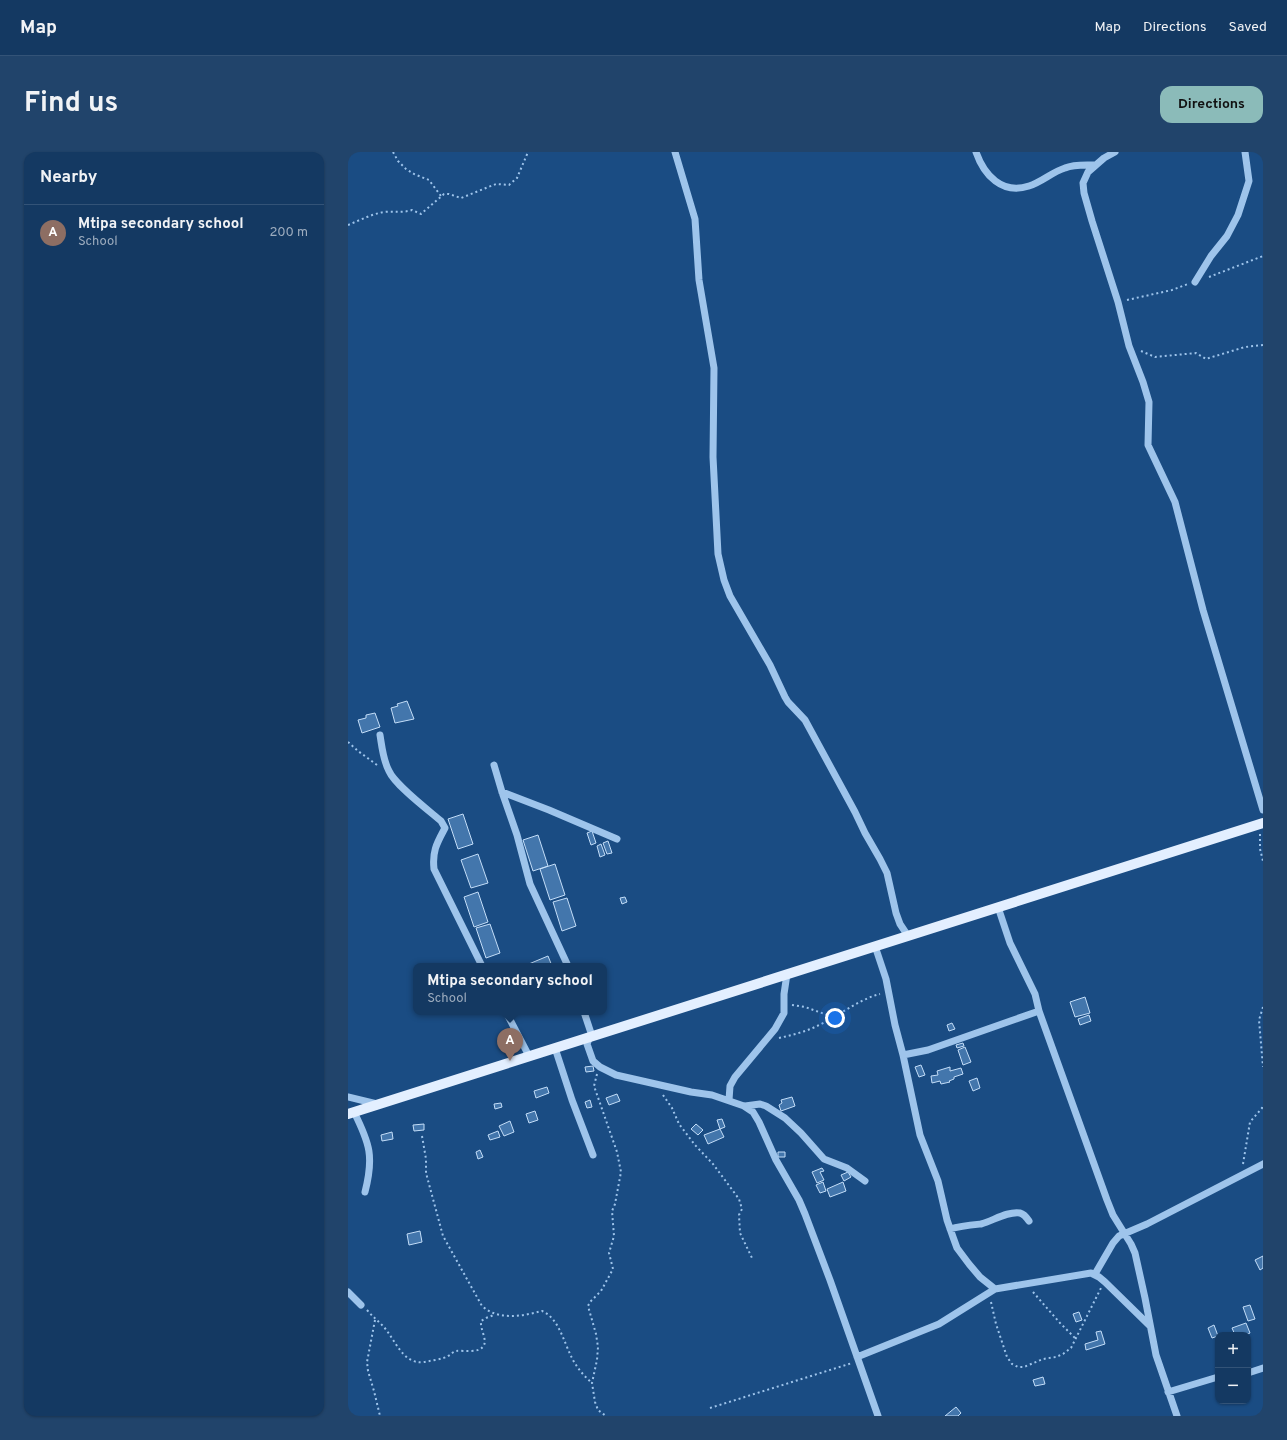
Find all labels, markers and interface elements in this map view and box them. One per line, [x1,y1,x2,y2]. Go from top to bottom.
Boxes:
text: Map [20,16,57,40]
text: Map [1095,19,1121,36]
text: Directions [1143,19,1207,36]
text: Saved [1229,19,1267,36]
text: Find us [24,86,118,122]
button: Directions [1160,86,1263,123]
text: Nearby [40,167,97,189]
text: Mtipa secondary school [78,215,244,234]
text: A [48,225,58,241]
text: 200 m [269,225,308,241]
text: School [78,234,118,250]
popup [413,963,607,1015]
text: Mtipa secondary school [427,972,593,991]
text: School [427,991,467,1007]
your location [825,1008,845,1028]
pin: A [497,1028,523,1061]
map controls [1215,1332,1251,1404]
button: + [1215,1332,1251,1368]
button: − [1215,1368,1251,1404]

